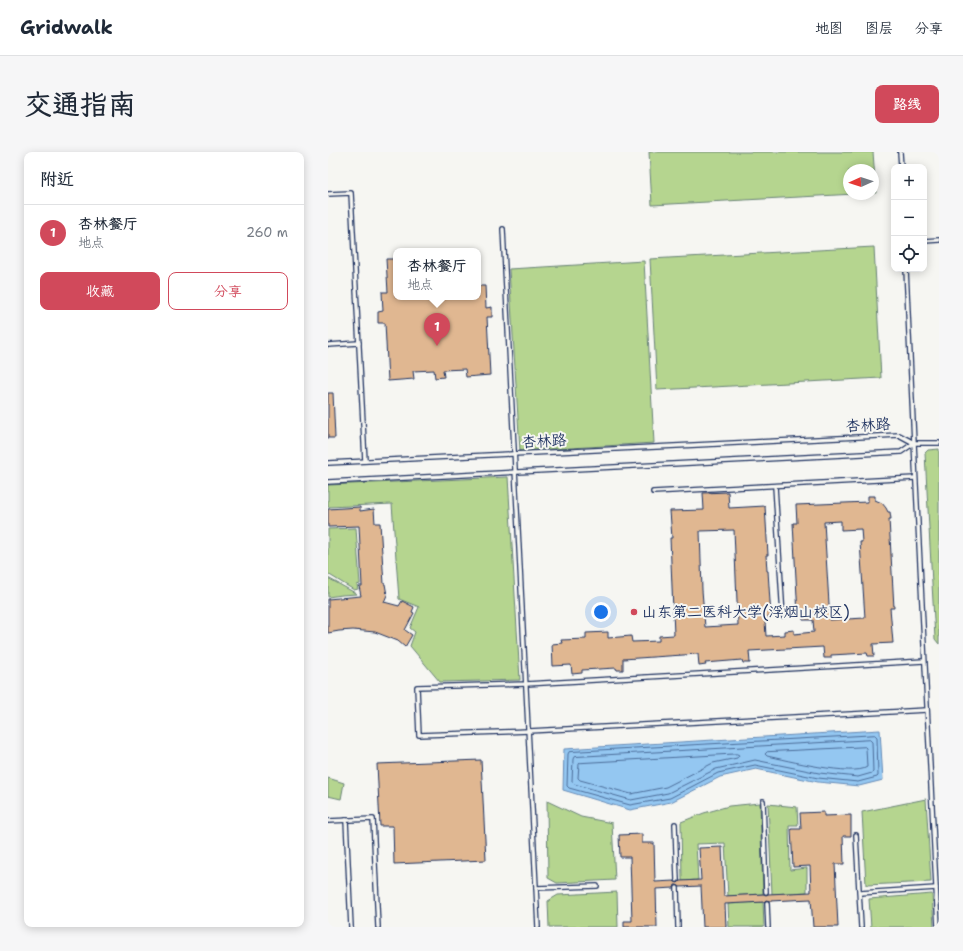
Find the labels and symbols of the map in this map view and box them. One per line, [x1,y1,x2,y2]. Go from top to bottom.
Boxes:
north arrow [843,164,879,200]
pin: 1 [424,313,450,346]
street label: 杏林路 [845,414,891,436]
street label: 杏林路 [521,430,567,452]
your location [591,602,611,622]
place label: 山东第二医科大学(浮烟山校区) [642,602,850,622]
marker: 山东第二医科大学(浮烟山校区) [629,607,639,617]

